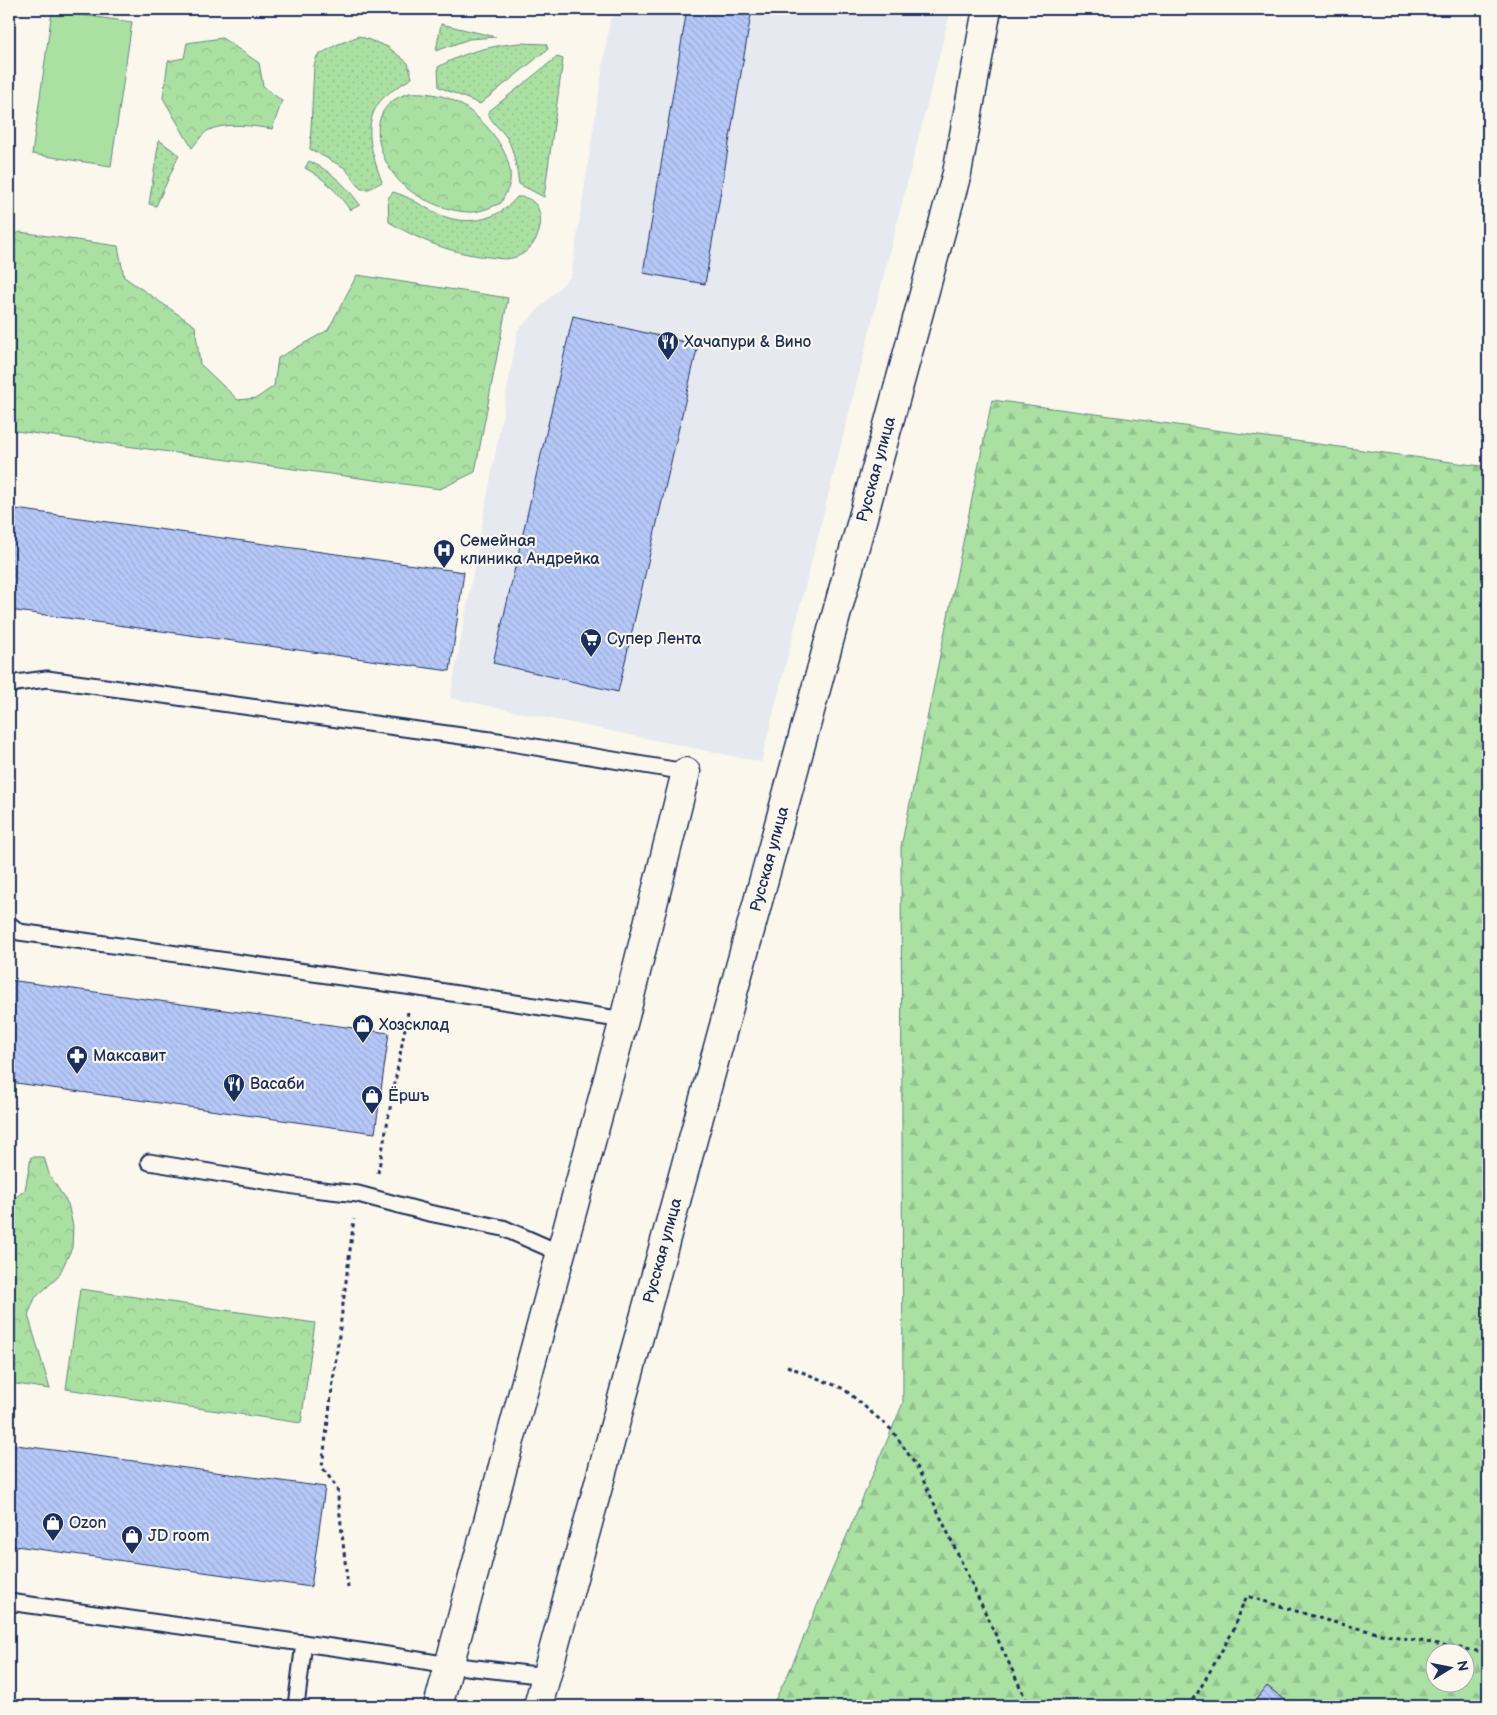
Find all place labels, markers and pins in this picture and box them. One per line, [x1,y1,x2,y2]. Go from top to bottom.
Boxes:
restaurant icon: Хачапури & Вино [656,330,680,361]
place label: Хачапури & Вино [684,333,811,352]
place label: Семейная клиника Андрейка [460,532,600,569]
hospital icon: Семейная клиника Андрейка [432,538,456,569]
supermarket icon: Супер Лента [579,627,603,658]
place label: Супер Лента [607,630,702,649]
shop icon: Хозсклад [351,1013,375,1044]
place label: Хозсклад [379,1016,449,1035]
pharmacy icon: Максавит [65,1044,89,1075]
place label: Максавит [93,1047,167,1066]
restaurant icon: Васаби [222,1072,246,1103]
place label: Васаби [250,1075,305,1094]
shop icon: Ёршъ [360,1084,384,1115]
place label: Ёршъ [388,1086,429,1106]
shop icon: Ozon [41,1511,65,1542]
place label: Ozon [69,1514,107,1533]
shop icon: JD room [120,1524,144,1555]
place label: JD room [148,1527,210,1546]

